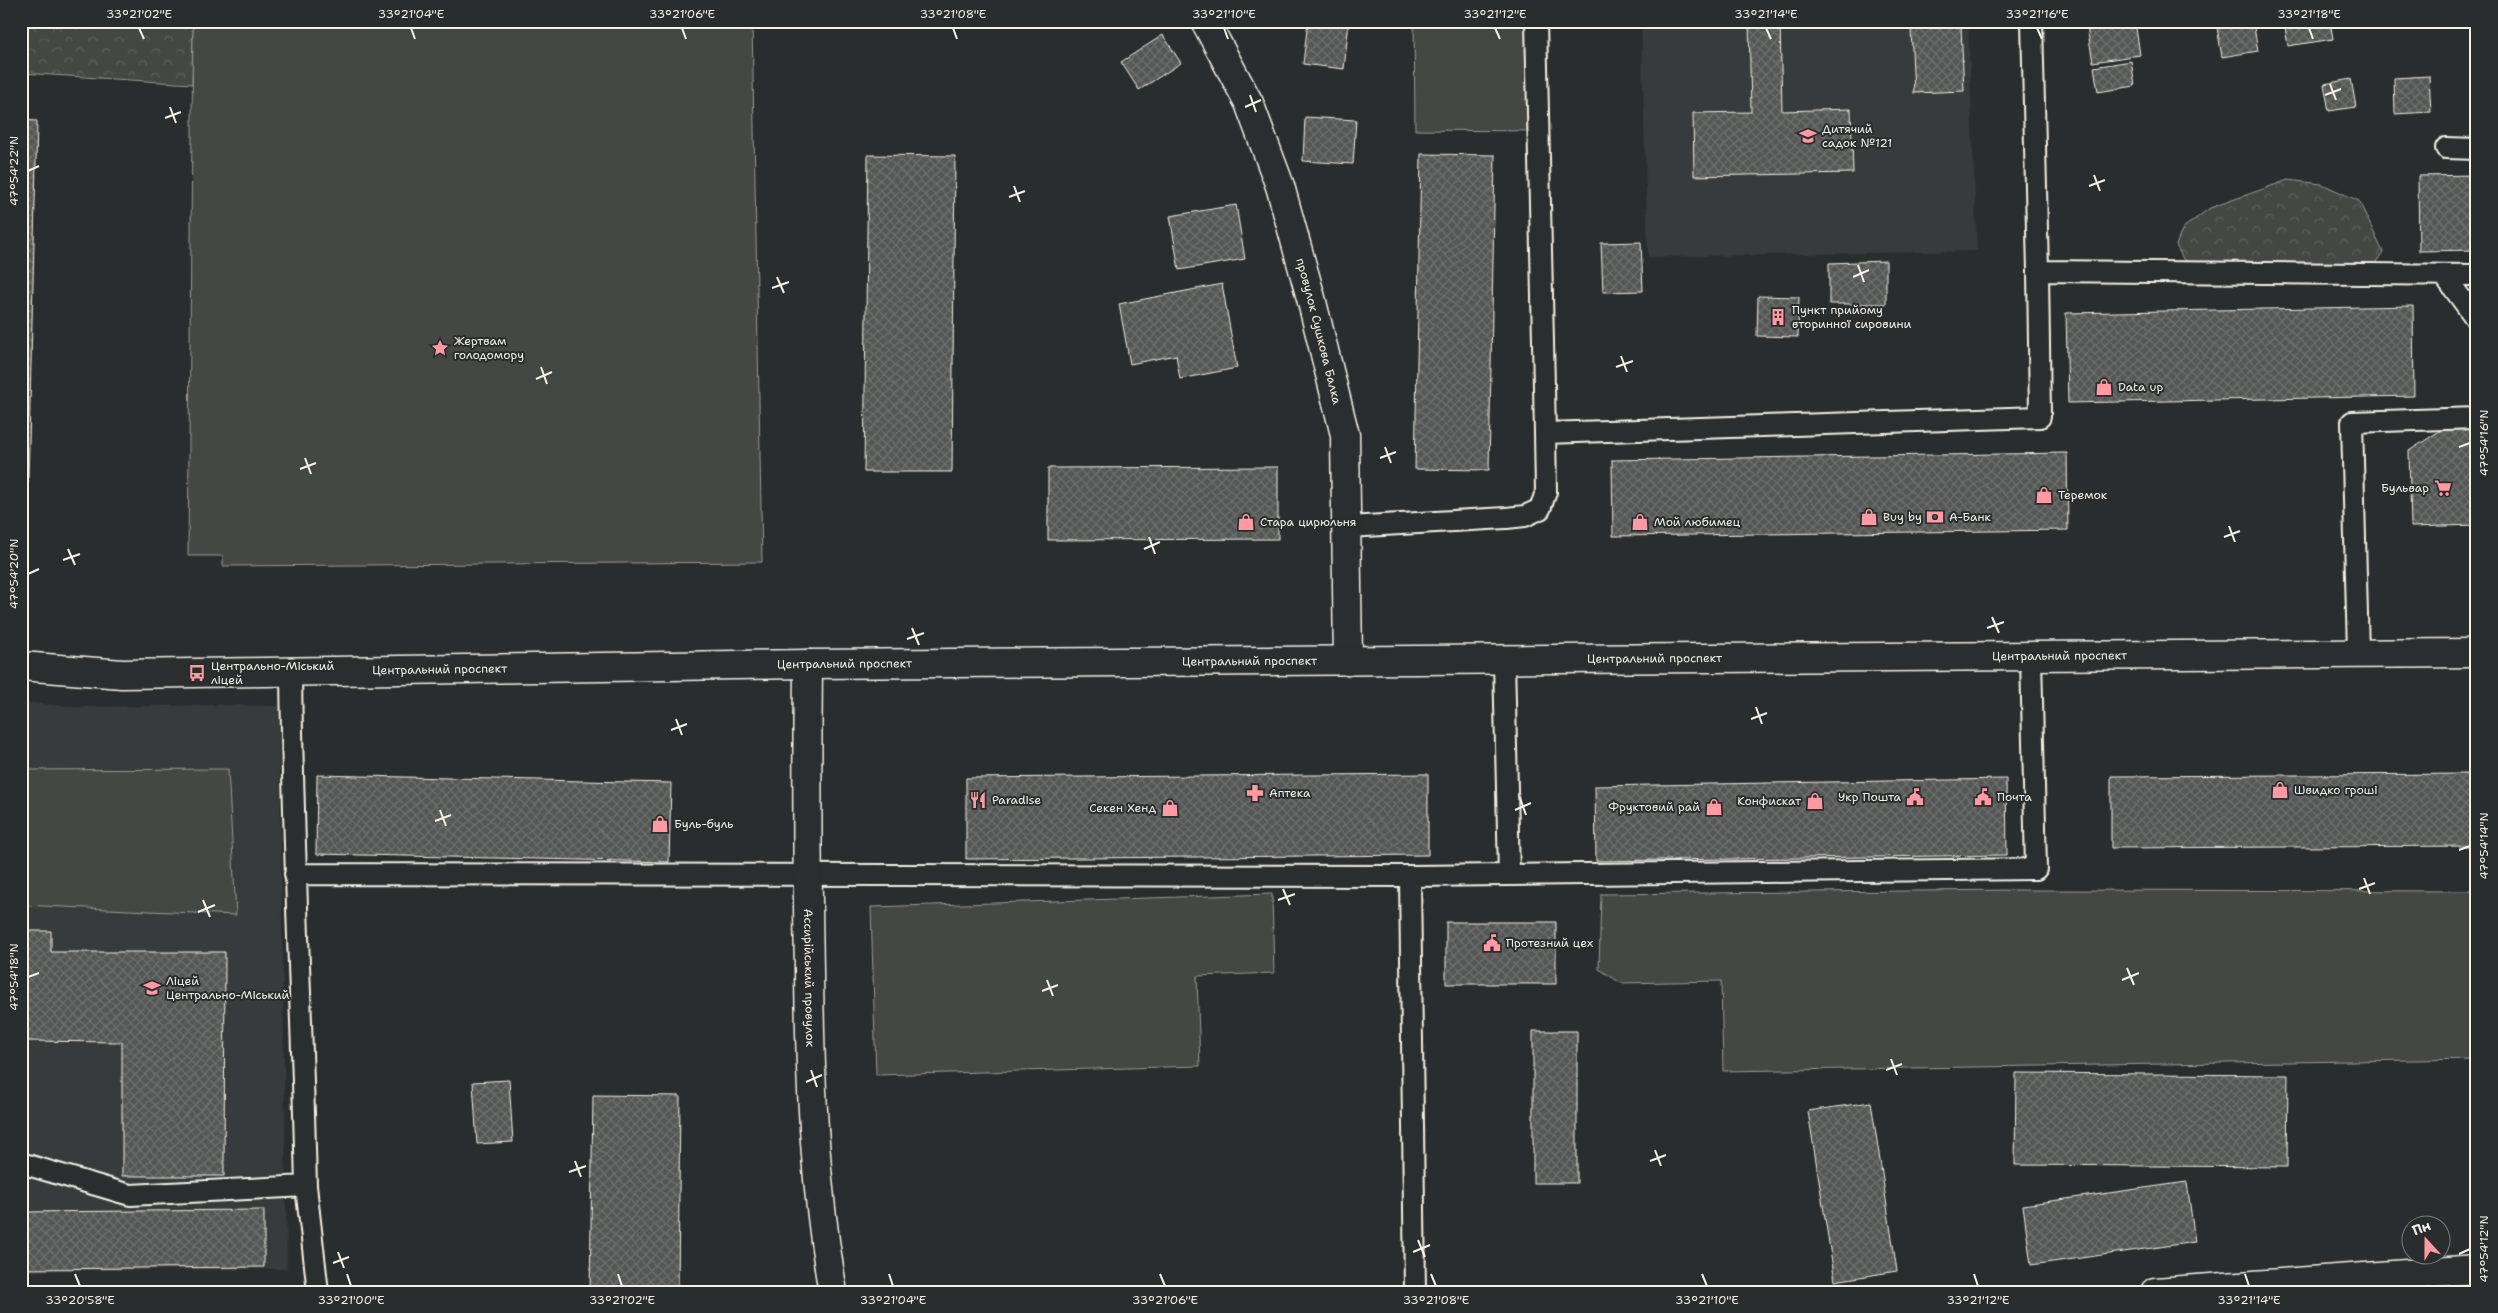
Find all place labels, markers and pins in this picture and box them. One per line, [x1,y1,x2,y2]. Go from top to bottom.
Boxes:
place label: Дитячий садок №121 [1822,121,1892,151]
school or university icon: Дитячий садок №121 [1798,126,1818,146]
place label: Пункт прийому вторинної сировини [1792,302,1912,332]
building icon: Пункт прийому вторинної сировини [1768,307,1788,327]
place label: Жертвам голодомору [454,333,524,363]
place icon: Жертвам голодомору [430,338,450,358]
shop icon: Data up [2094,377,2114,397]
place label: Data up [2118,379,2163,395]
supermarket icon: Бульвар [2433,478,2453,498]
place label: Бульвар [2381,480,2429,496]
shop icon: Теремок [2034,485,2054,505]
place label: Теремок [2058,487,2108,503]
shop icon: Buy by [1859,507,1879,527]
bank icon: А-Банк [1925,507,1945,527]
place label: Buy by [1883,509,1922,525]
place label: А-Банк [1949,509,1992,525]
shop icon: Стара цирюльня [1236,512,1256,532]
shop icon: Мой любимец [1630,512,1650,532]
place label: Стара цирюльня [1260,514,1356,530]
place label: Мой любимец [1654,514,1741,530]
place label: Центрально-Міський ліцей [211,658,334,688]
bus stop icon: Центрально-Міський ліцей [187,663,207,683]
shop icon: Швидко гроші [2270,780,2290,800]
place label: Швидко гроші [2294,782,2378,798]
pharmacy icon: Аптека [1245,783,1265,803]
place label: Аптека [1269,785,1311,801]
public building icon: Укр Пошта [1905,787,1925,807]
public building icon: Почта [1973,787,1993,807]
place label: Укр Пошта [1838,789,1902,805]
place label: Почта [1997,789,2032,805]
restaurant icon: Paradise [968,790,988,810]
shop icon: Конфискат [1805,791,1825,811]
place label: Paradise [992,792,1041,808]
place label: Конфискат [1737,793,1802,809]
shop icon: Фруктовий рай [1704,797,1724,817]
shop icon: Секен Хенд [1160,798,1180,818]
place label: Фруктовий рай [1608,799,1700,815]
place label: Секен Хенд [1089,800,1156,816]
shop icon: Буль-буль [650,814,670,834]
place label: Буль-буль [674,816,733,832]
public building icon: Протезний цех [1482,933,1502,953]
place label: Протезний цех [1506,935,1593,951]
place label: Ліцей Центрально-Міський [166,973,289,1003]
school or university icon: Ліцей Центрально-Міський [142,978,162,998]

